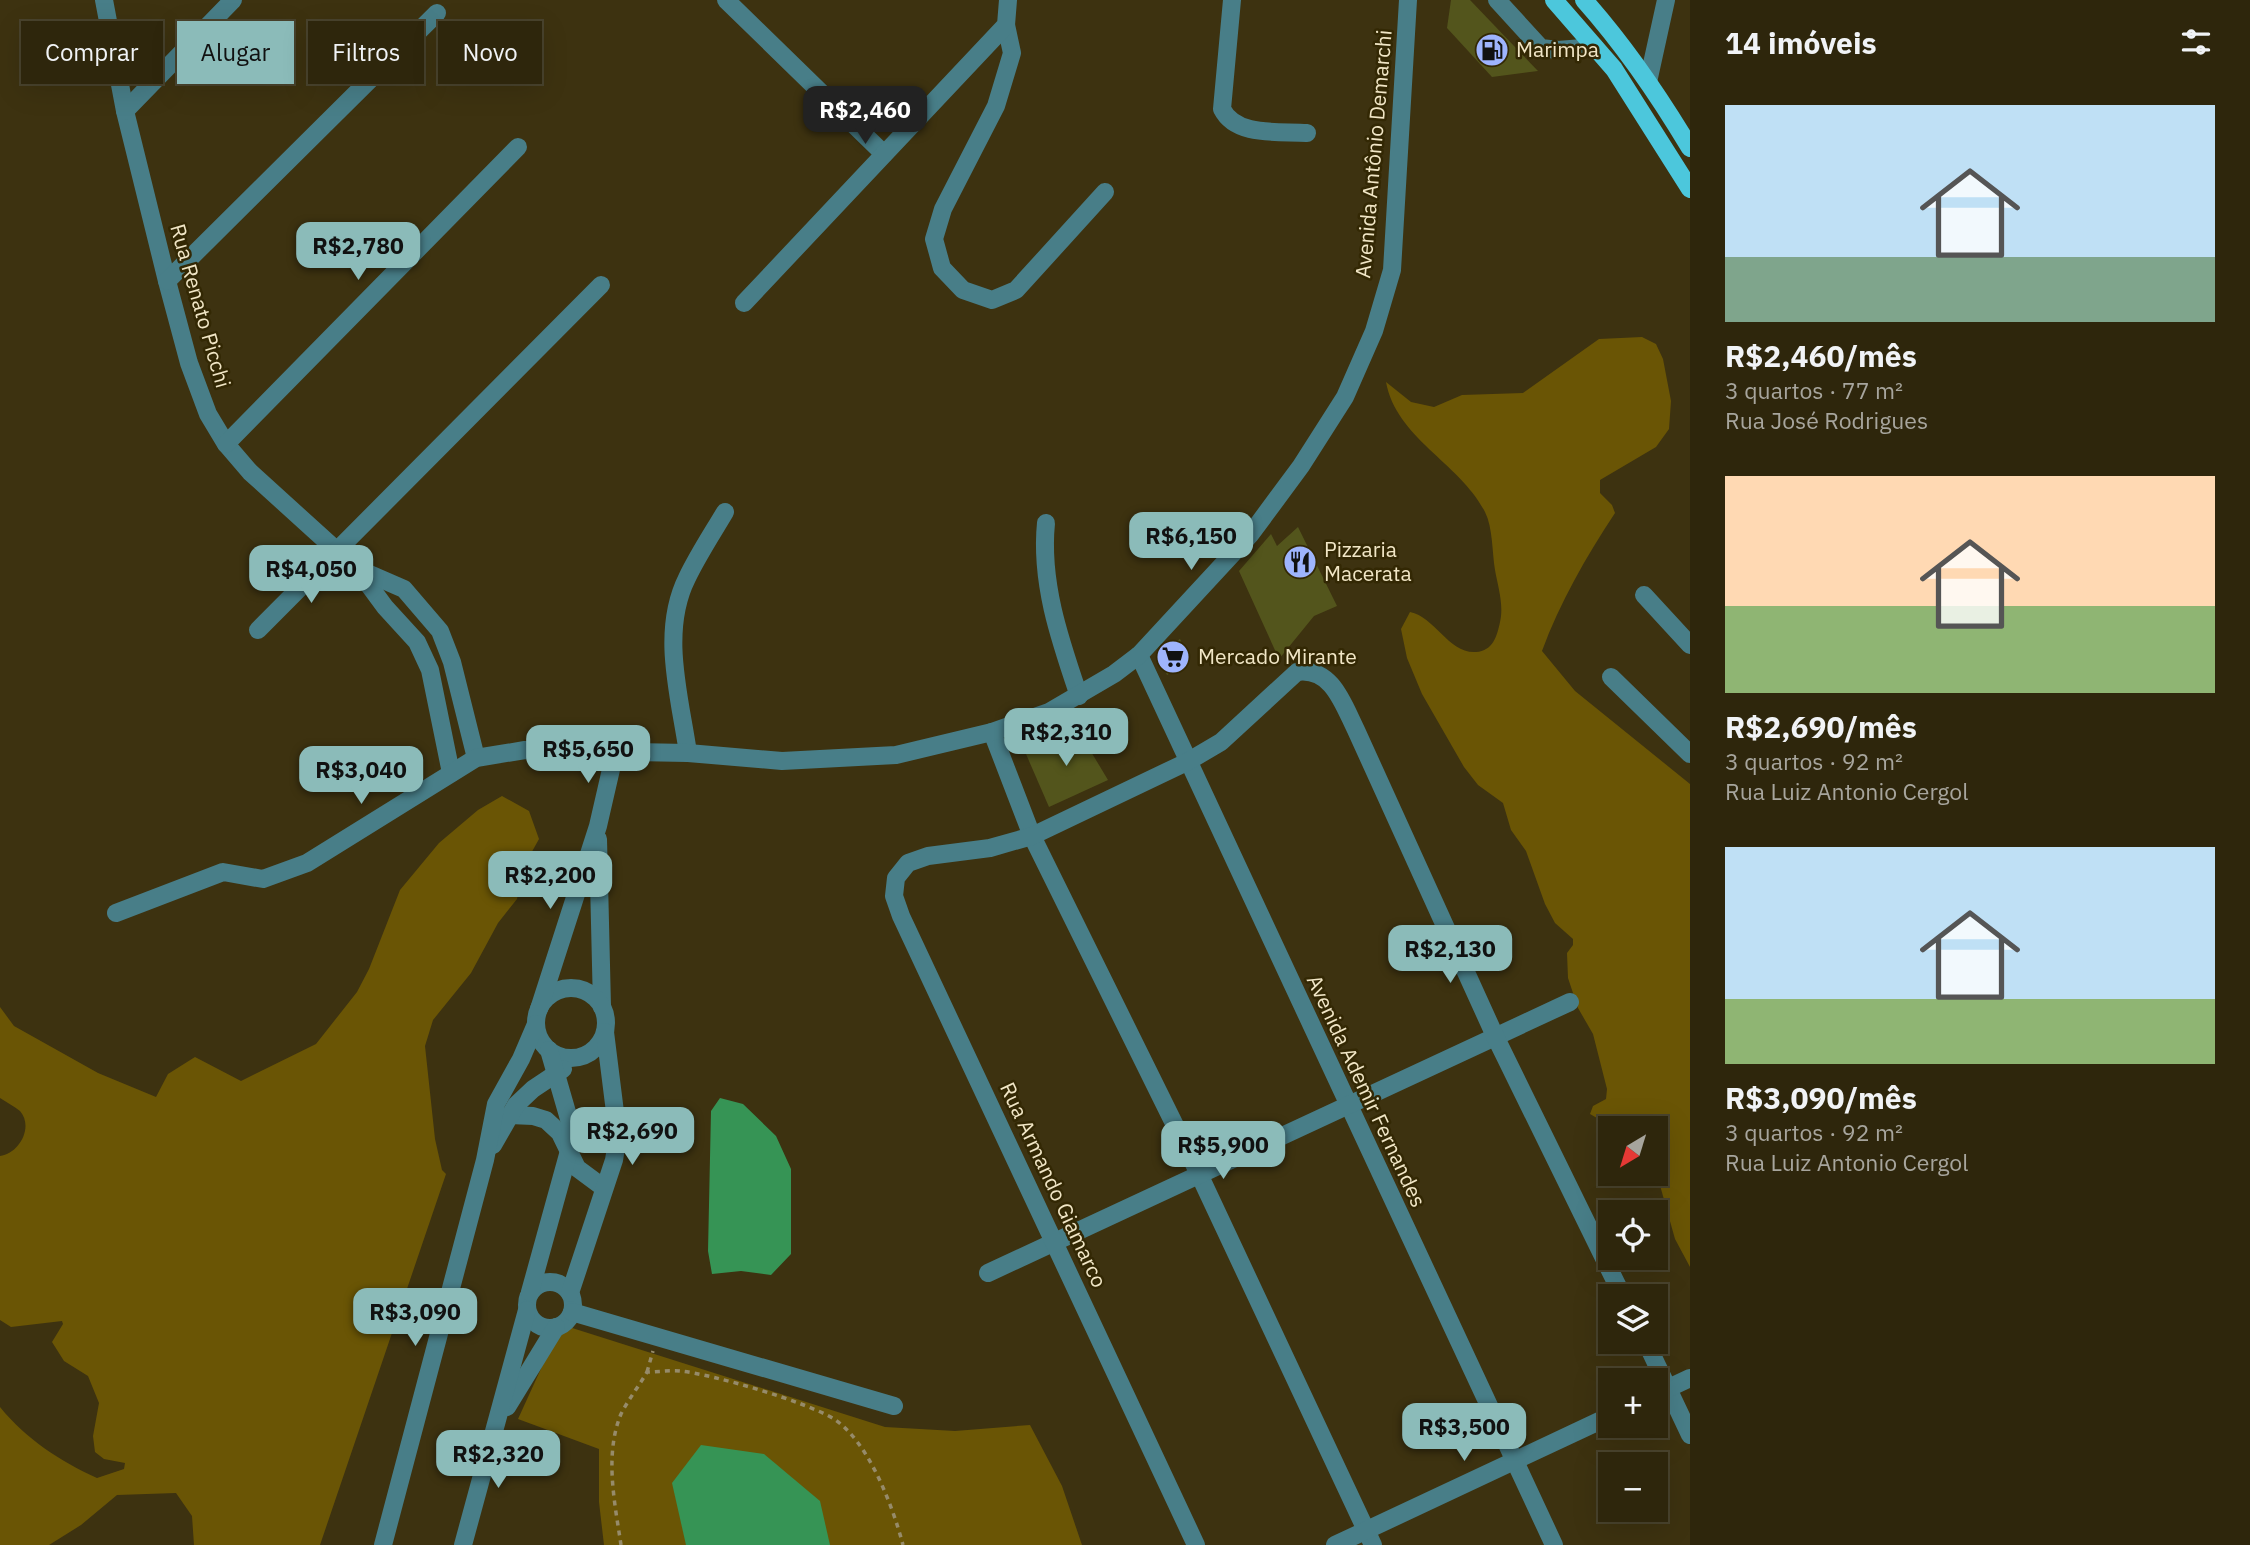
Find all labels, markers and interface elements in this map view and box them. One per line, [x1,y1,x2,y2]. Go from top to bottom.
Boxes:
chip: Comprar [21,21,163,84]
chip: Alugar [177,21,294,84]
chip: Filtros [308,21,424,84]
chip: Novo [438,21,542,84]
text: 14 imóveis [1725,23,1877,62]
icon: filters [2177,23,2215,61]
street label: Avenida Antônio Demarchi [1348,29,1398,279]
fuel station icon: Marimpa [1473,31,1511,69]
place label: Marimpa [1516,35,1599,63]
pin: R$2,460 [800,86,930,146]
text: R$2,460 [819,94,911,124]
icon: home [1907,150,2033,276]
street label: Rua Renato Picchi [164,220,238,391]
pin: R$2,780 [293,222,423,282]
text: R$2,780 [312,230,404,260]
text: R$2,460/mês [1725,336,1917,375]
text: 3 quartos · 77 m² [1725,375,1903,405]
text: Rua José Rodrigues [1725,405,1928,435]
pin: R$6,150 [1126,512,1256,572]
text: R$6,150 [1145,520,1237,550]
icon: home [1907,521,2033,647]
place label: Pizzaria Macerata [1324,535,1412,587]
restaurant icon: Pizzaria Macerata [1281,543,1319,581]
pin: R$4,050 [246,546,376,605]
text: R$4,050 [265,553,357,583]
supermarket icon: Mercado Mirante [1154,638,1192,676]
place label: Mercado Mirante [1198,642,1357,670]
text: R$2,690/mês [1725,707,1917,746]
pin: R$2,310 [1001,708,1131,768]
text: R$2,310 [1020,716,1112,746]
pin: R$5,650 [523,726,653,785]
text: R$5,650 [542,733,634,763]
pin: R$3,040 [296,746,426,806]
text: 3 quartos · 92 m² [1725,746,1903,776]
text: R$3,040 [315,754,407,784]
text: Rua Luiz Antonio Cergol [1725,776,1968,806]
pin: R$2,200 [485,852,615,911]
text: R$2,200 [504,859,596,889]
icon: home [1907,892,2033,1018]
pin: R$2,130 [1385,926,1515,985]
text: R$2,130 [1404,933,1496,963]
street label: Avenida Ademir Fernandes [1301,970,1433,1211]
street label: Rua Armando Giamarco [994,1077,1114,1292]
text: R$3,090/mês [1725,1078,1917,1117]
pin: R$2,690 [567,1108,697,1167]
text: R$2,690 [586,1115,678,1145]
north arrow [1598,1116,1668,1186]
map controls [1598,1116,1668,1522]
text: 3 quartos · 92 m² [1725,1117,1903,1147]
pin: R$5,900 [1158,1122,1288,1181]
text: R$5,900 [1177,1129,1269,1159]
text: Rua Luiz Antonio Cergol [1725,1147,1968,1177]
button: locate [1598,1200,1668,1270]
button: layers [1598,1284,1668,1354]
pin: R$3,090 [350,1288,480,1348]
text: R$3,090 [369,1296,461,1326]
button: + [1598,1368,1668,1438]
pin: R$3,500 [1399,1404,1529,1463]
text: R$3,500 [1418,1411,1510,1441]
pin: R$2,320 [433,1430,563,1490]
text: R$2,320 [452,1438,544,1468]
button: − [1598,1452,1668,1522]

